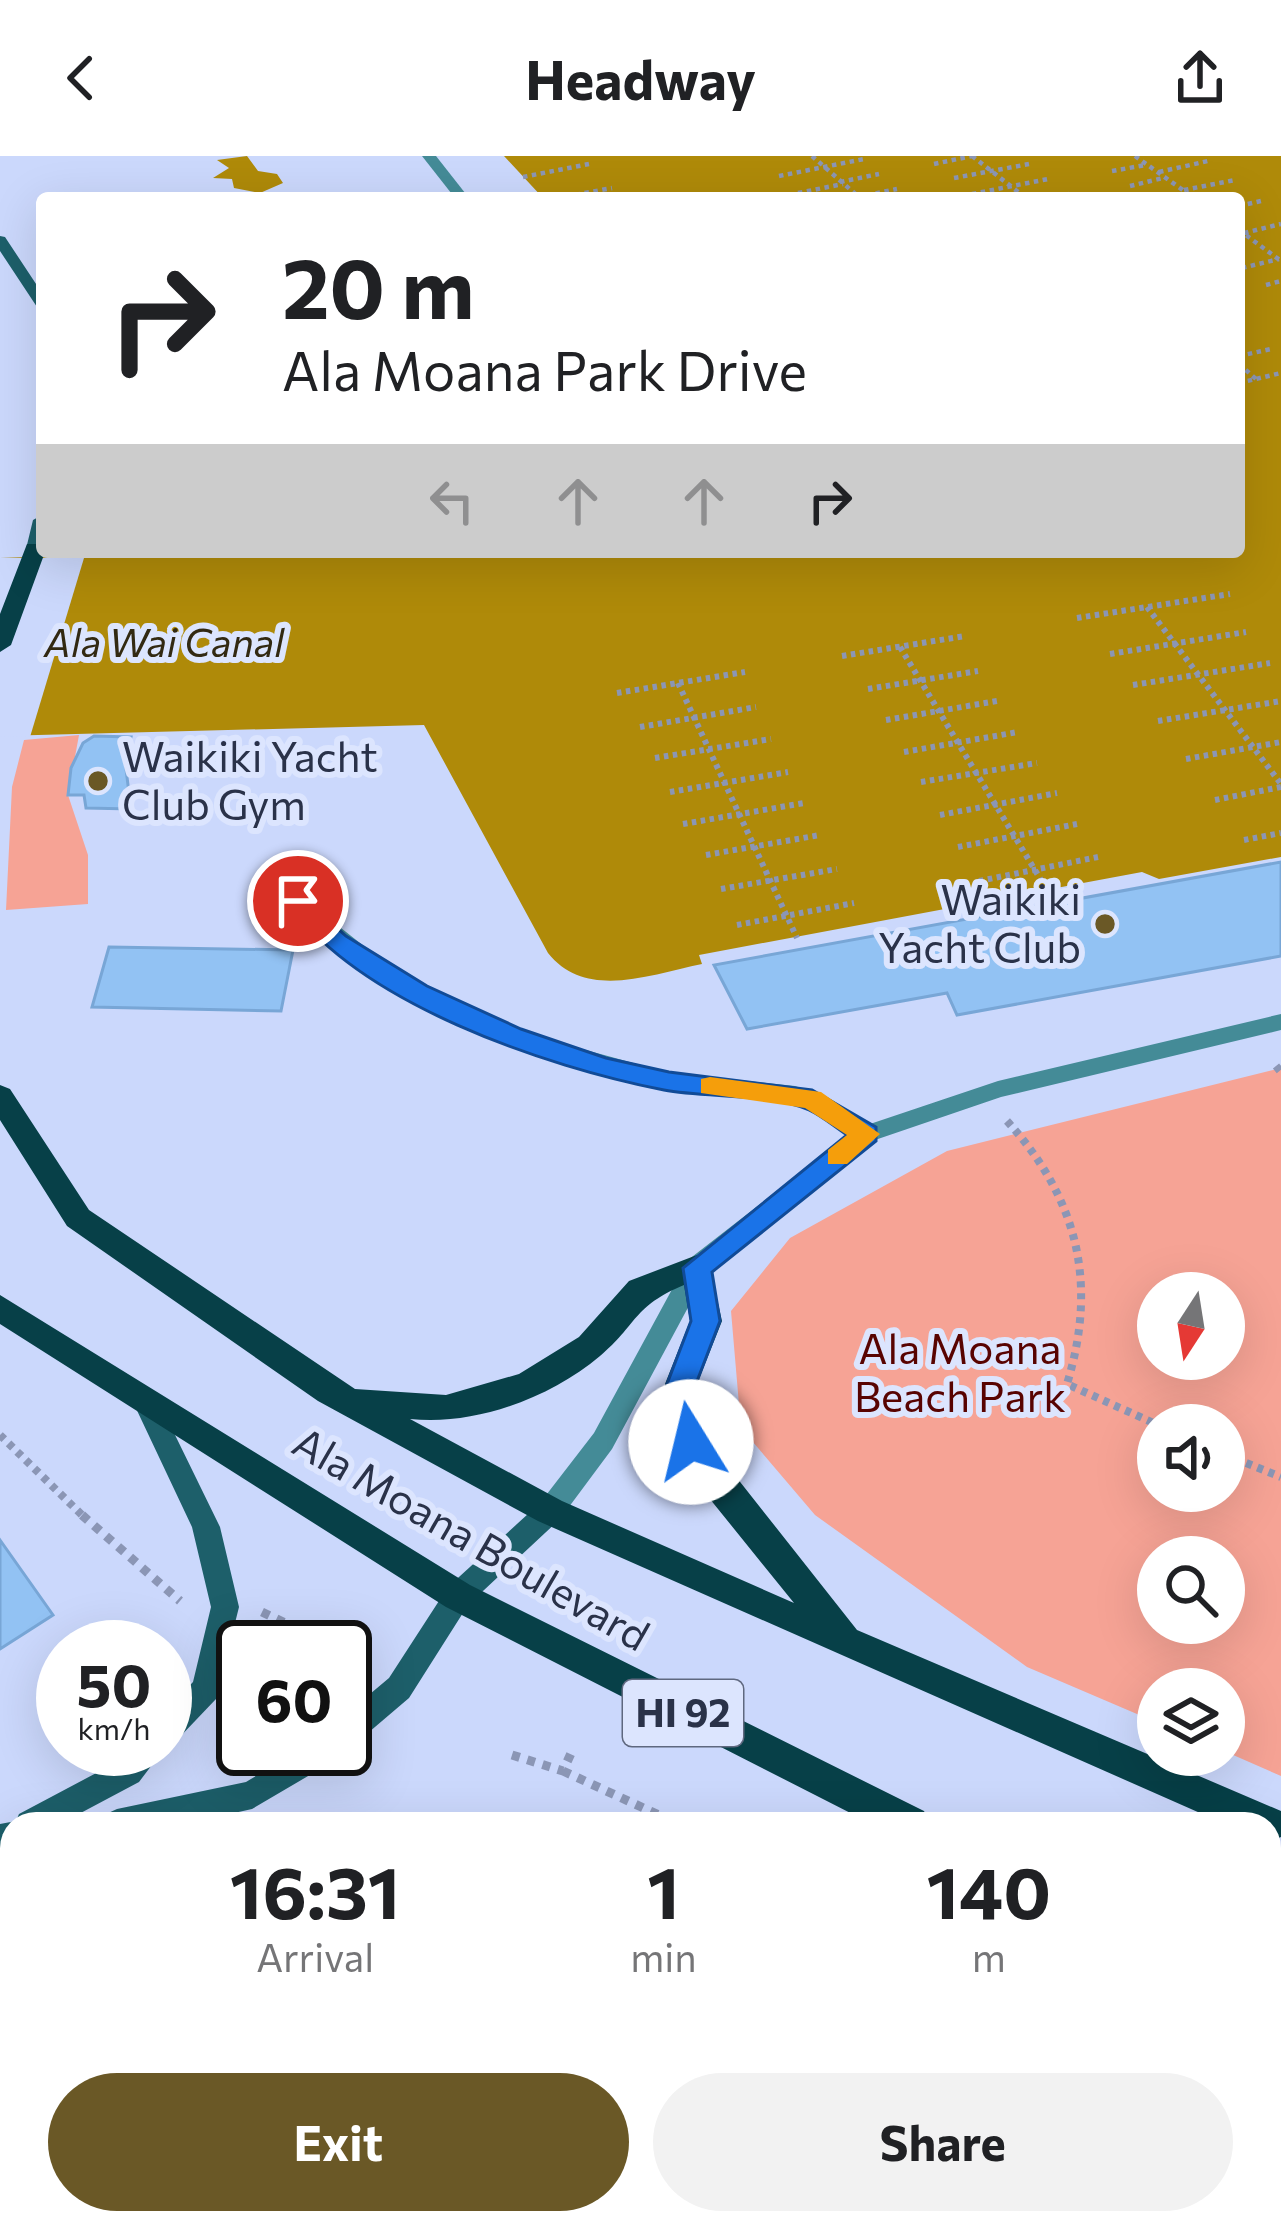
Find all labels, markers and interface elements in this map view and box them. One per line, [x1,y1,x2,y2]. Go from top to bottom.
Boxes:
icon: back [48,45,114,111]
text: Headway [525,45,756,111]
icon: share [1167,45,1233,111]
text: 20 m [282,234,474,336]
icon: right [84,240,240,396]
text: Ala Moana Park Drive [282,336,807,402]
icon: left [419,468,485,534]
icon: ahead [545,468,611,534]
icon: ahead [671,468,737,534]
icon: right [797,468,863,534]
water label: Ala Wai Canal [43,617,285,665]
place label: Waikiki Yacht Club Gym [122,729,378,829]
marker: Waikiki Yacht Club Gym [85,768,111,794]
pin [247,850,349,952]
icon: arrive [265,868,331,934]
place label: Waikiki Yacht Club [878,872,1081,972]
marker: Waikiki Yacht Club [1092,911,1118,937]
north arrow [1137,1272,1245,1380]
map controls [1137,1272,1245,1776]
park label: Ala Moana Beach Park [854,1321,1066,1421]
position arrow [628,1379,754,1505]
button: sound [1137,1404,1245,1512]
street label: Ala Moana Boulevard [285,1414,659,1660]
button: search [1137,1536,1245,1644]
speed limit sign: 60 [216,1620,372,1776]
text: 50 [77,1646,151,1719]
button: layers [1137,1668,1245,1776]
road number: HI 92 [623,1680,743,1746]
text: km/h [78,1709,150,1746]
text: 16:31 [230,1846,400,1934]
text: 1 [647,1846,680,1934]
text: 140 [927,1846,1051,1934]
text: Arrival [256,1932,374,1980]
text: min [630,1932,697,1980]
text: m [972,1932,1006,1980]
button: Exit [48,2073,629,2211]
button: Share [653,2073,1233,2211]

